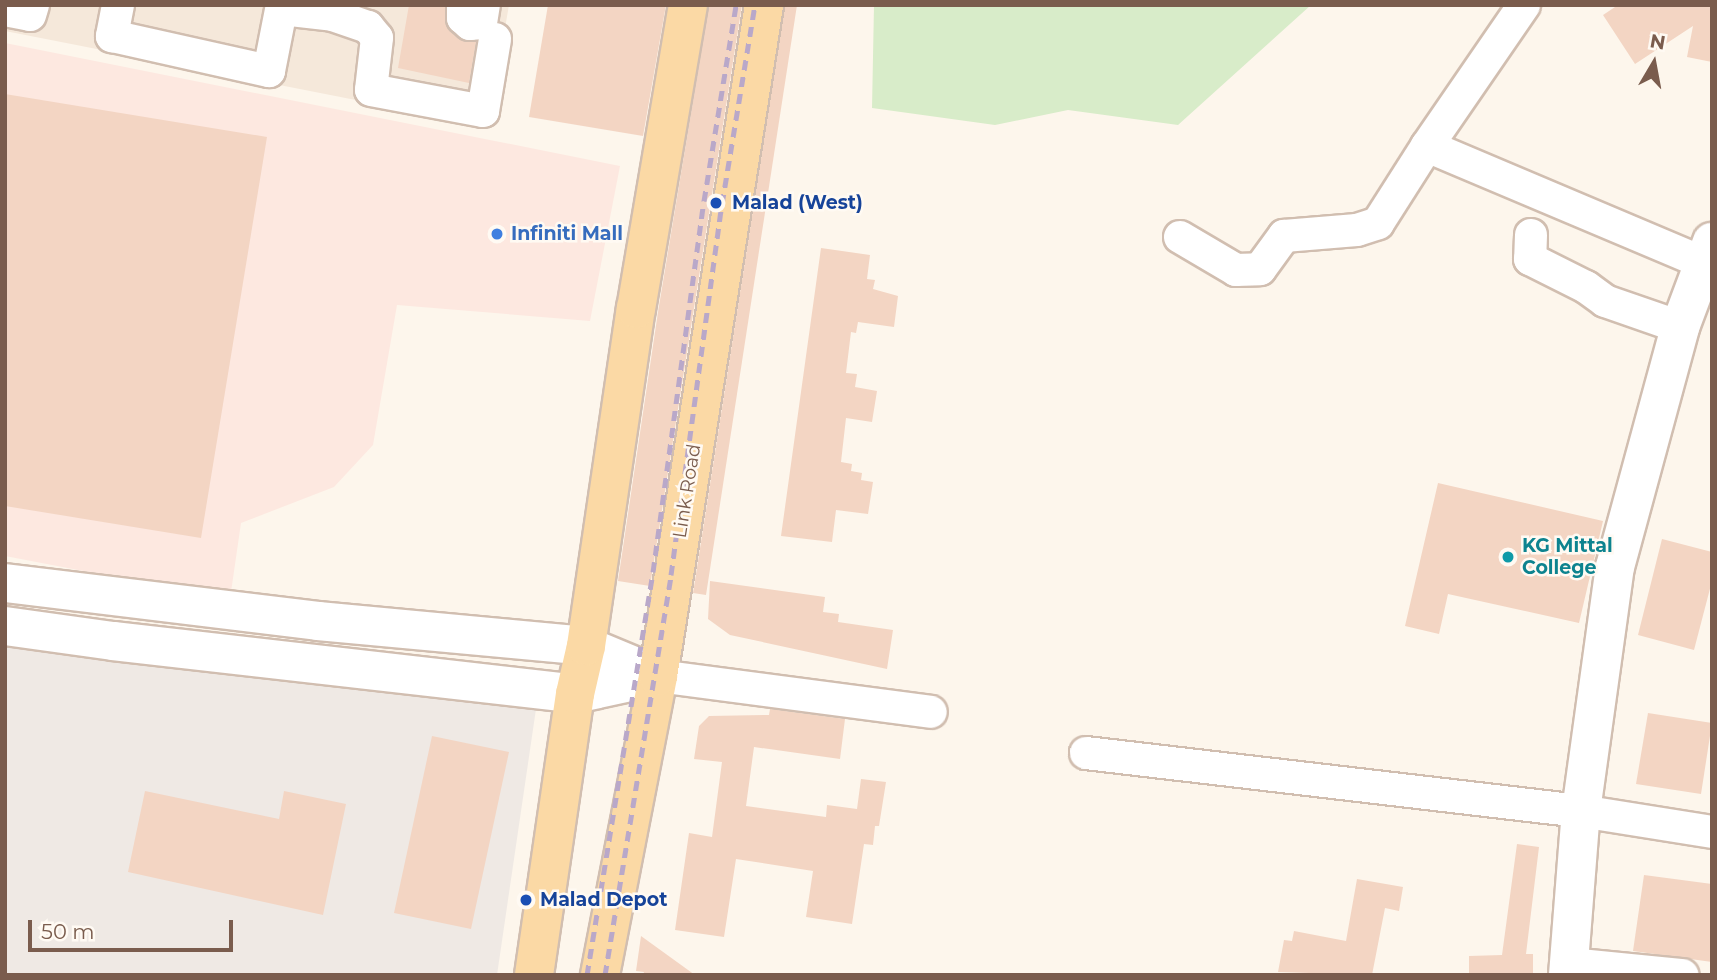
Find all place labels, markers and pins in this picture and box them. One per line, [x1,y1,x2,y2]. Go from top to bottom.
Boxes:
place label: Malad (West) [732,192,863,214]
marker: Malad (West) [706,193,726,213]
place label: Infiniti Mall [511,223,623,245]
marker: Infiniti Mall [489,226,505,242]
place label: KG Mittal College [1522,535,1613,579]
marker: KG Mittal College [1500,549,1516,565]
place label: Malad Depot [540,889,667,911]
marker: Malad Depot [518,892,534,908]

